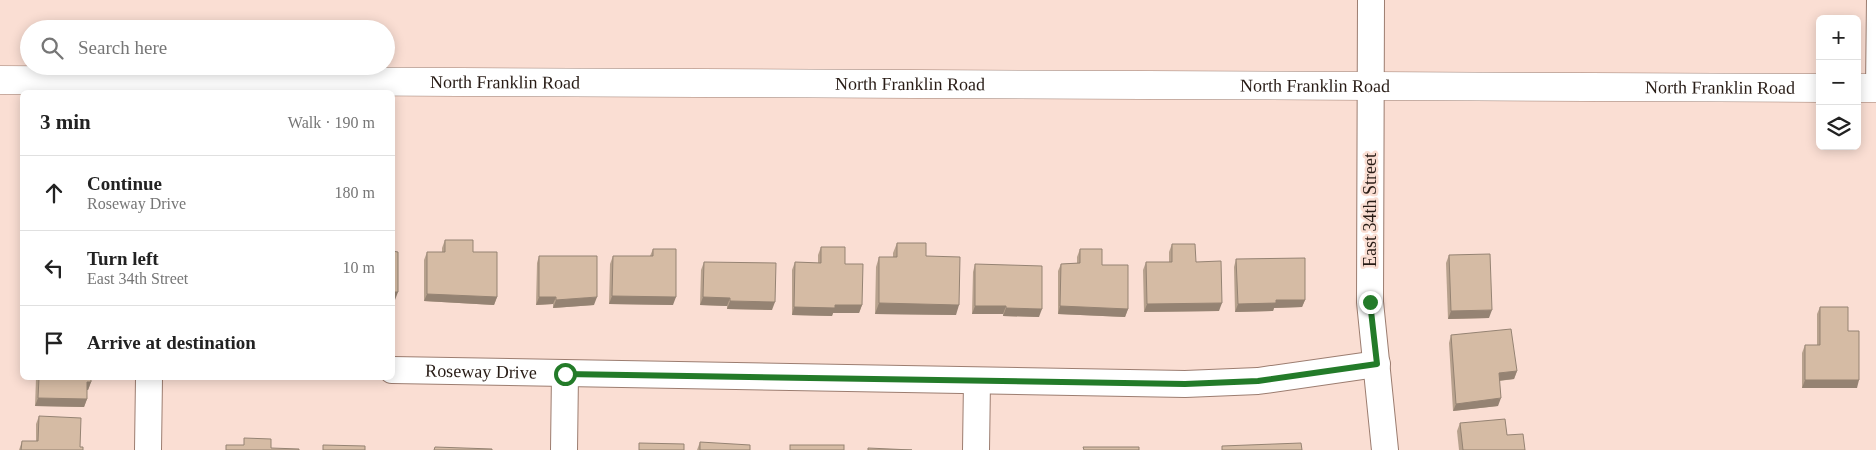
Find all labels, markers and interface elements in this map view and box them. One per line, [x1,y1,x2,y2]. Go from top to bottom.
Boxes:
map controls [1816,15,1861,150]
button: + [1816,15,1861,60]
search box [20,20,395,75]
icon: search [38,34,66,62]
text: Search here [78,37,167,58]
button: − [1816,60,1861,105]
street label: North Franklin Road [430,72,580,93]
street label: North Franklin Road [835,74,985,94]
street label: North Franklin Road [1240,75,1390,96]
street label: North Franklin Road [1645,77,1795,98]
button: layers [1816,105,1861,150]
text: 3 min [40,110,91,134]
text: Walk · 190 m [288,114,375,131]
street label: East 34th Street [1360,153,1380,267]
text: Continue [87,173,162,194]
icon: ahead [40,179,68,207]
text: 180 m [335,184,375,201]
text: Roseway Drive [87,195,186,212]
text: Turn left [87,248,159,269]
icon: left [40,254,68,282]
text: 10 m [343,259,375,276]
text: East 34th Street [87,270,188,287]
route end [1359,291,1382,314]
icon: arrive [40,329,68,357]
text: Arrive at destination [87,332,256,353]
street label: Roseway Drive [425,361,537,383]
route start [554,363,577,386]

